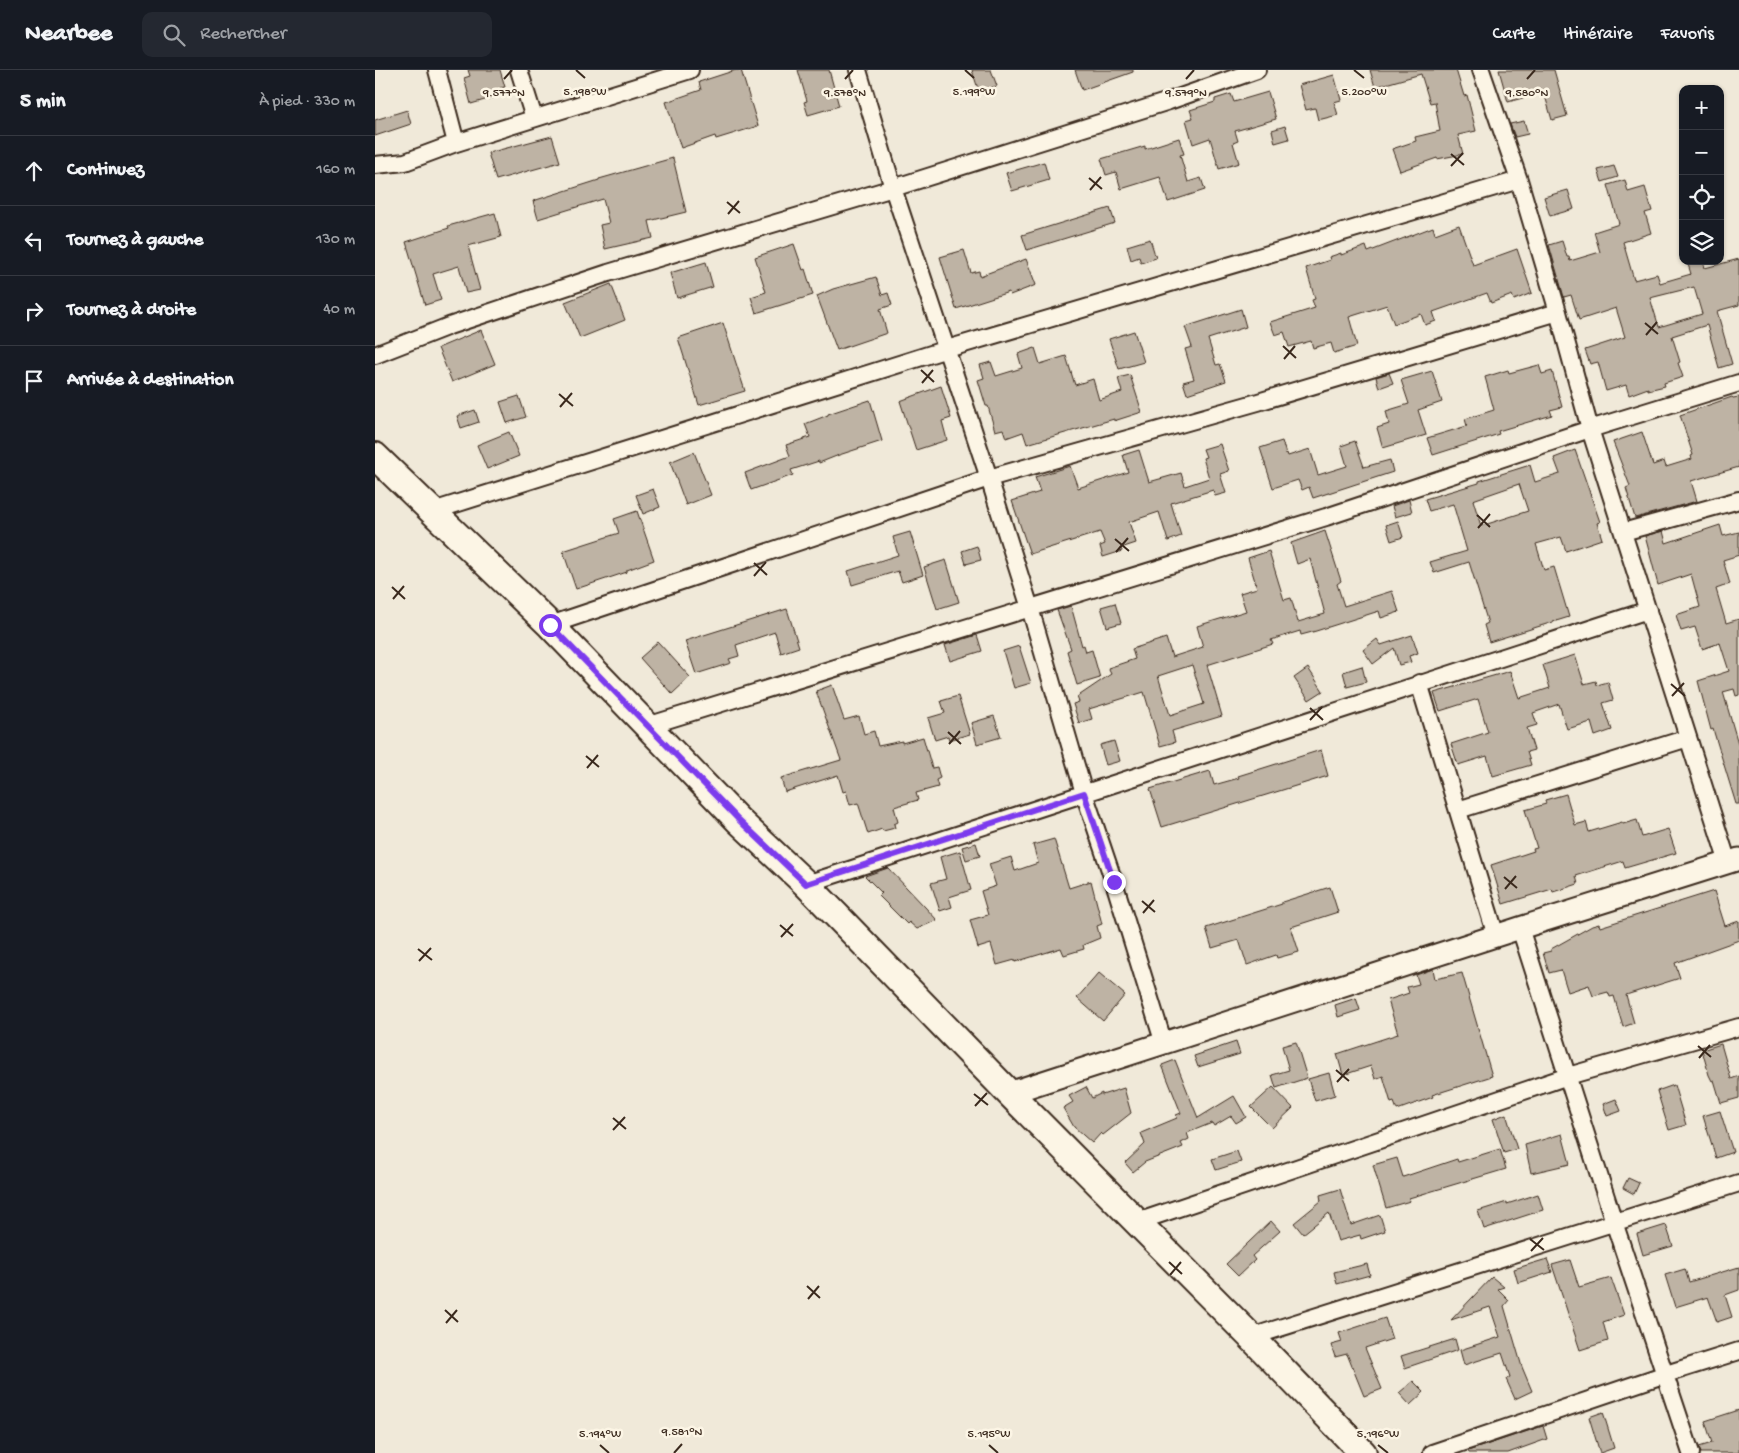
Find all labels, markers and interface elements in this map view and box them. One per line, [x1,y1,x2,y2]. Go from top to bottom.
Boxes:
search box [142,12,492,57]
text: Nearbee [25,20,112,49]
icon: search [160,21,188,49]
text: Rechercher [200,23,286,46]
text: Carte [1492,24,1535,45]
text: Itinéraire [1563,24,1633,45]
text: Favoris [1661,24,1714,45]
map controls [1679,85,1724,265]
button: + [1679,85,1724,130]
text: 5.198°W [563,86,607,100]
text: 5.199°W [953,86,995,100]
text: 5.200°W [1341,86,1387,100]
text: 9.577°N [482,87,525,101]
text: 9.578°N [823,87,866,101]
text: 9.579°N [1164,87,1207,101]
text: 9.580°N [1505,87,1549,101]
text: 5 min [20,90,65,115]
text: À pied · 330 m [259,93,355,112]
button: − [1679,130,1724,175]
icon: ahead [20,157,48,185]
text: Continuez [67,159,144,182]
text: 160 m [316,161,355,180]
button: locate [1679,175,1724,220]
button: layers [1679,220,1724,265]
icon: left [20,227,48,255]
text: Tournez à gauche [67,229,203,252]
text: 130 m [316,231,355,250]
icon: right [20,297,48,325]
text: Tournez à droite [67,299,196,322]
text: 40 m [323,301,355,320]
icon: arrive [20,367,48,395]
text: Arrivée à destination [67,369,233,392]
route start [539,614,562,637]
route end [1103,871,1126,894]
text: 9.581°N [661,1426,703,1440]
text: 5.194°W [579,1428,621,1442]
text: 5.195°W [968,1428,1010,1442]
text: 5.196°W [1357,1428,1399,1442]

